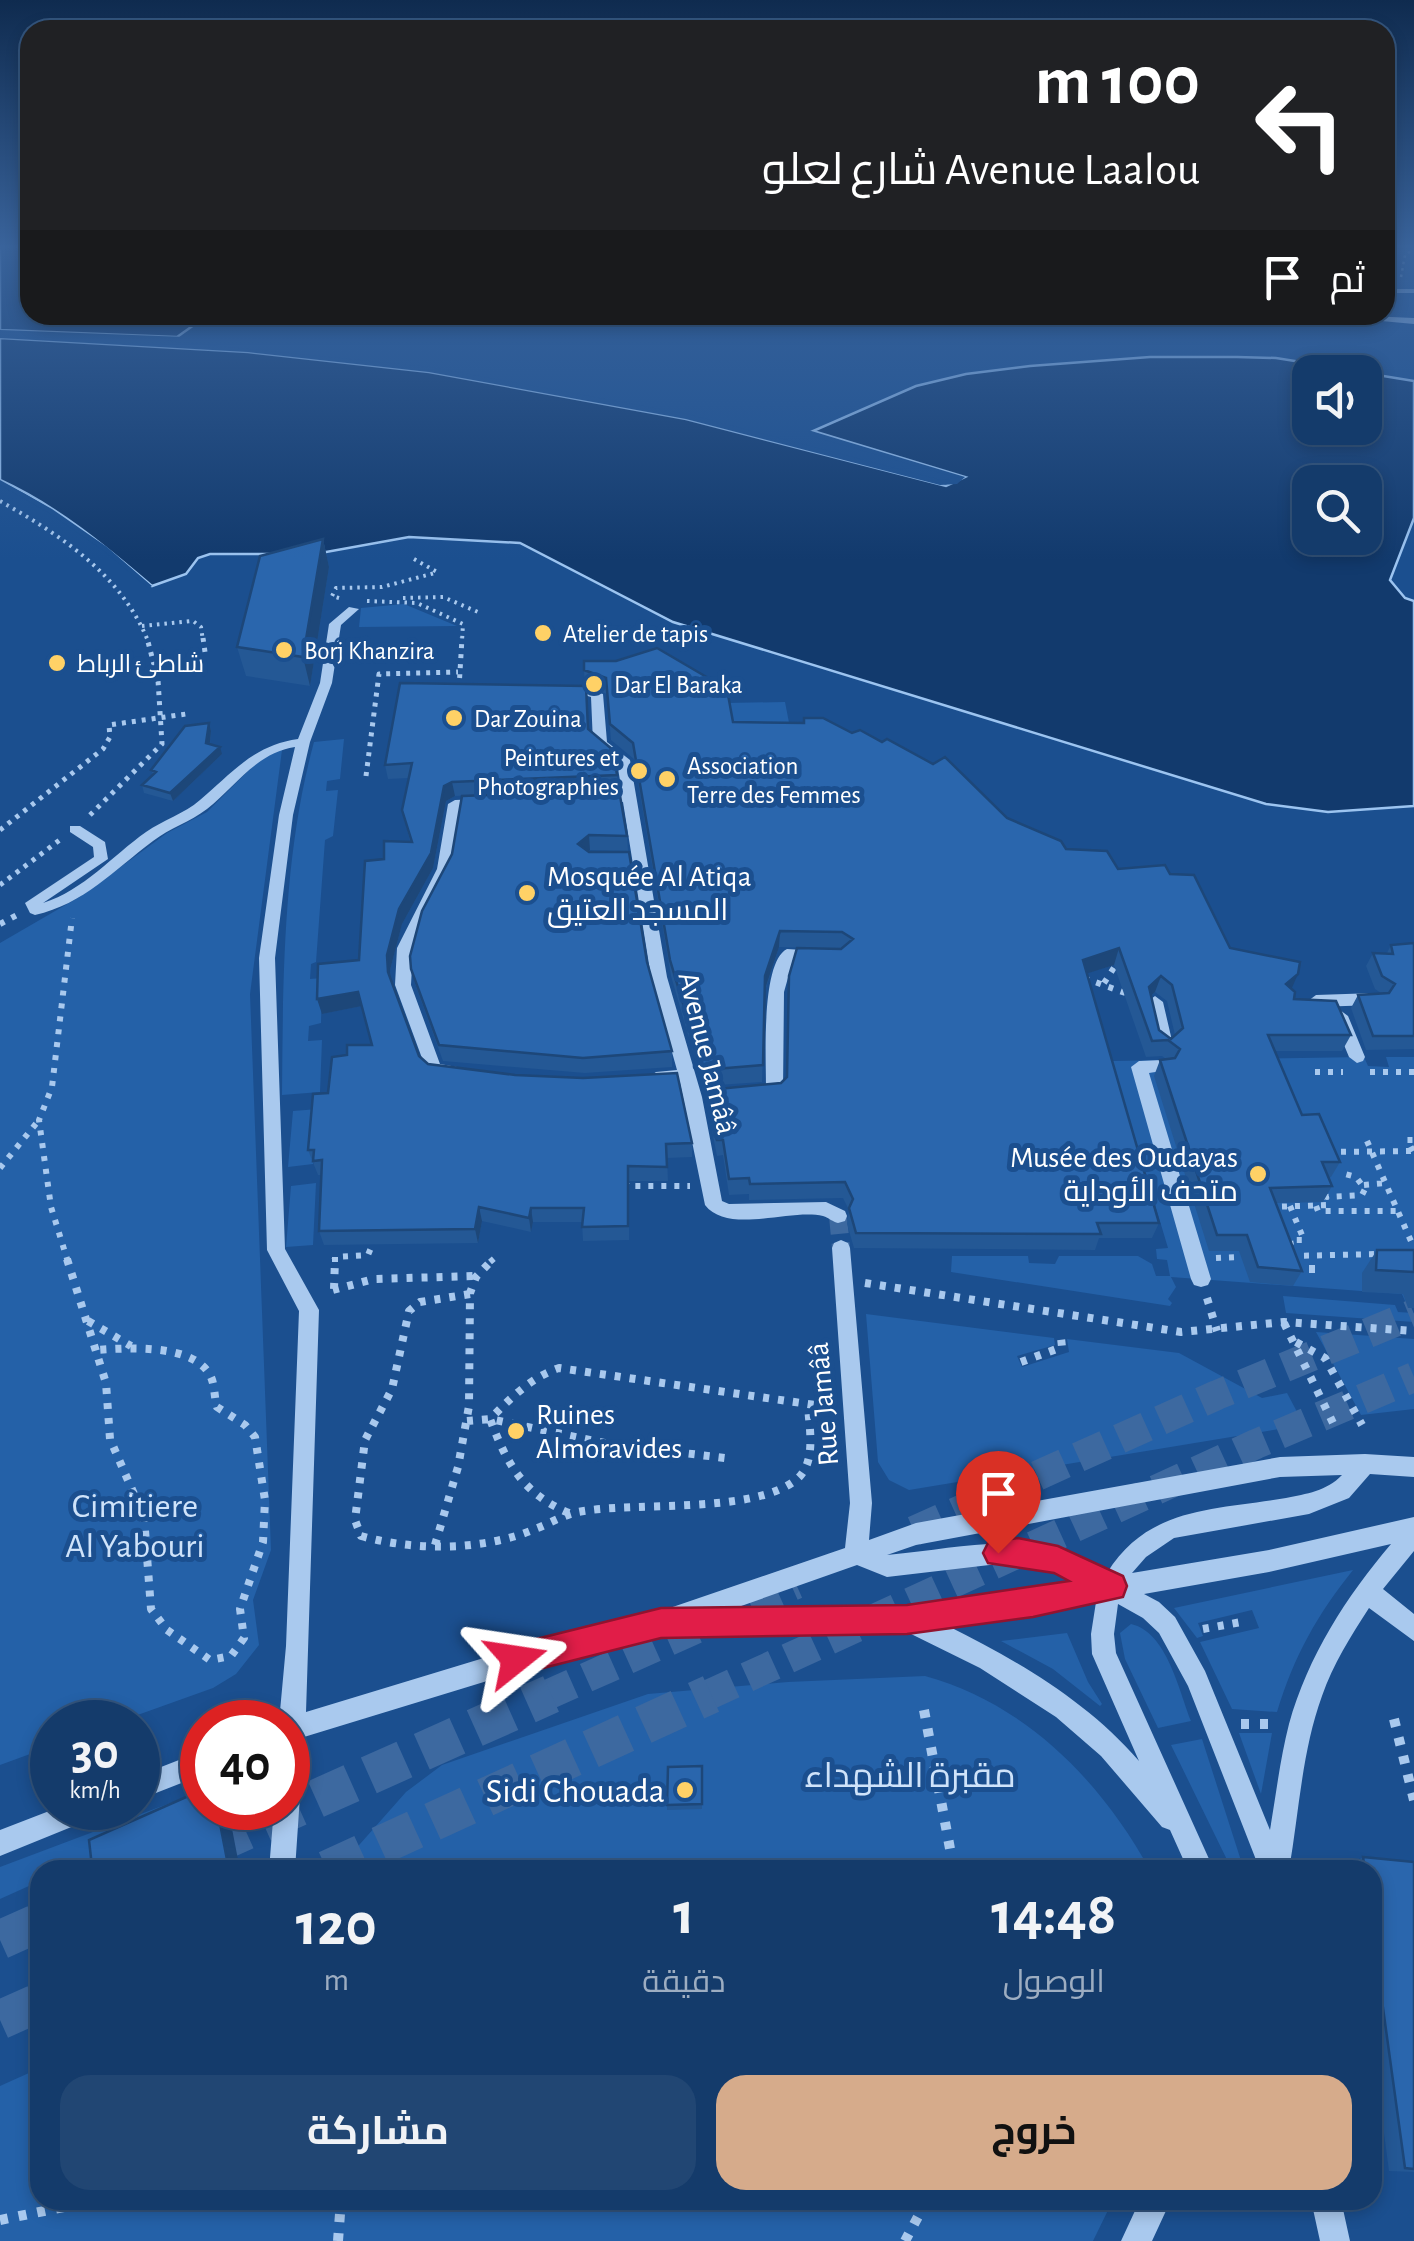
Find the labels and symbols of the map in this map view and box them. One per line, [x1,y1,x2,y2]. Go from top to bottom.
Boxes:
marker: Atelier de tapis [532,622,554,644]
place label: Atelier de tapis [563,622,708,647]
marker: Borj Khanzira [273,639,295,661]
place label: Borj Khanzira [304,639,435,664]
place label: شاطئ الرباط [77,651,204,678]
marker: شاطئ الرباط [46,652,68,674]
marker: Dar El Baraka [583,673,605,695]
place label: Dar El Baraka [614,673,743,698]
marker: Dar Zouina [443,707,465,729]
place label: Dar Zouina [474,707,582,732]
place label: Peintures et Photographies [477,746,619,800]
place label: Association Terre des Femmes [687,754,861,808]
marker: Peintures et Photographies [628,760,650,782]
marker: Association Terre des Femmes [656,768,678,790]
place label: Mosquée Al Atiqa المسجد العتيق [547,862,752,928]
marker: Mosquée Al Atiqa المسجد العتيق [516,882,538,904]
street label: Avenue Jamââ [672,969,742,1138]
place label: Musée des Oudayas متحف الأوداية [1010,1143,1238,1208]
marker: Musée des Oudayas متحف الأوداية [1247,1163,1269,1185]
street label: Rue Jamââ [804,1341,844,1467]
place label: Ruines Almoravides [536,1400,682,1464]
marker: Ruines Almoravides [505,1420,527,1442]
pin [956,1451,1041,1554]
park label: Cimitiere Al Yabouri [65,1489,205,1564]
position arrow [464,1607,568,1711]
speed limit sign: 40 [180,1700,310,1830]
park label: مقبرة الشهداء [804,1759,1016,1796]
place label: Sidi Chouada [486,1774,665,1809]
marker: Sidi Chouada [674,1779,696,1801]

